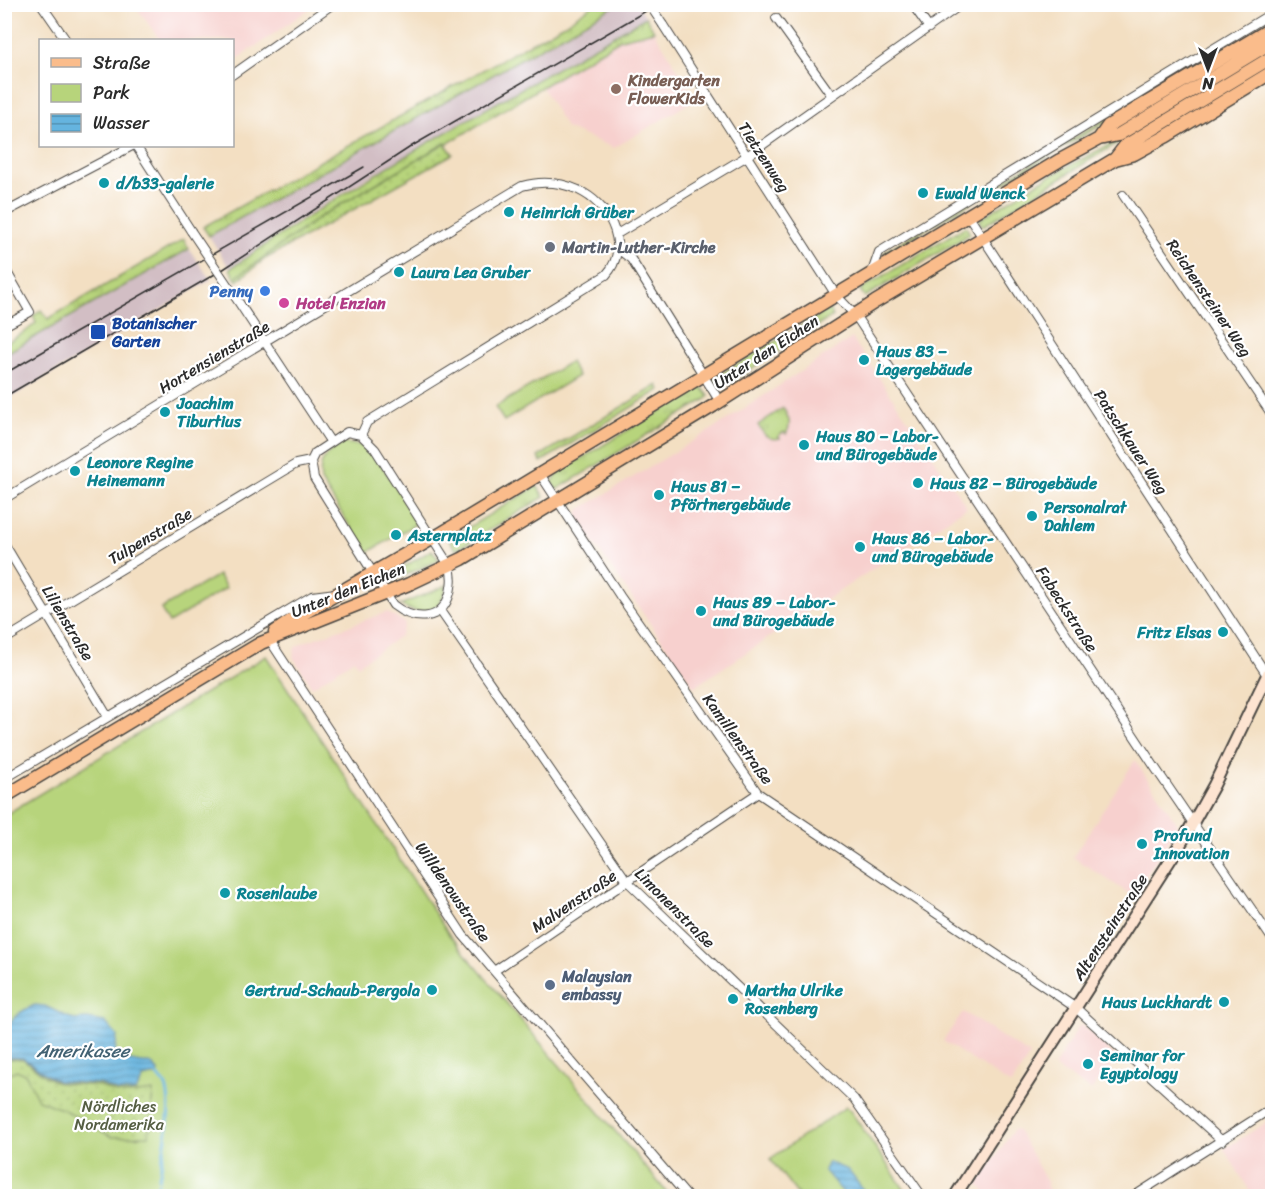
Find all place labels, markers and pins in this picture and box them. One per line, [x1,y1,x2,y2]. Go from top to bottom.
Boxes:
place label: Kindergarten FlowerKids [627,66,720,113]
marker: Kindergarten FlowerKids [609,82,623,96]
place label: d/b33-galerie [116,169,215,198]
marker: d/b33-galerie [97,176,111,190]
place label: Ewald Wenck [935,179,1026,208]
marker: Ewald Wenck [916,186,930,200]
place label: Heinrich Grüber [520,198,635,227]
marker: Heinrich Grüber [502,205,516,219]
place label: Martin-Luther-Kirche [561,233,716,262]
marker: Martin-Luther-Kirche [543,240,557,254]
place label: Laura Lea Gruber [411,258,531,287]
marker: Laura Lea Gruber [392,265,406,279]
place label: Penny [210,277,254,306]
marker: Penny [258,284,272,298]
place label: Hotel Enzian [295,289,386,318]
marker: Hotel Enzian [277,296,291,310]
place label: Botanischer Garten [111,309,197,356]
marker: Botanischer Garten [89,323,107,341]
place label: Haus 83 – Lagergebäude [875,337,973,384]
marker: Haus 83 – Lagergebäude [857,353,871,367]
place label: Joachim Tiburtius [176,389,242,436]
marker: Joachim Tiburtius [158,405,172,419]
place label: Haus 80 – Labor- und Bürogebäude [815,422,940,469]
marker: Haus 80 – Labor- und Bürogebäude [797,438,811,452]
place label: Leonore Regine Heinemann [86,448,194,495]
marker: Leonore Regine Heinemann [68,464,82,478]
place label: Haus 82 – Bürogebäude [929,469,1098,498]
place label: Haus 81 – Pförtnergebäude [670,472,791,519]
marker: Haus 82 – Bürogebäude [911,476,925,490]
marker: Haus 81 – Pförtnergebäude [652,488,666,502]
place label: Personalrat Dahlem [1044,493,1128,540]
marker: Personalrat Dahlem [1025,509,1039,523]
place label: Asternplatz [407,521,493,550]
place label: Haus 86 – Labor- und Bürogebäude [871,524,994,571]
marker: Asternplatz [389,528,403,542]
marker: Haus 86 – Labor- und Bürogebäude [853,540,867,554]
place label: Haus 89 – Labor- und Bürogebäude [712,588,836,635]
marker: Haus 89 – Labor- und Bürogebäude [694,604,708,618]
place label: Fritz Elsas [1136,618,1211,647]
marker: Fritz Elsas [1216,625,1230,639]
place label: Profund Innovation [1153,821,1230,868]
marker: Profund Innovation [1135,837,1149,851]
place label: Rosenlaube [236,879,318,908]
marker: Rosenlaube [218,886,232,900]
place label: Malaysian embassy [561,962,632,1009]
place label: Gertrud-Schaub-Pergola [244,976,420,1005]
place label: Martha Ulrike Rosenberg [744,976,844,1023]
marker: Malaysian embassy [543,978,557,992]
marker: Gertrud-Schaub-Pergola [425,983,439,997]
place label: Haus Luckhardt [1101,988,1212,1017]
marker: Martha Ulrike Rosenberg [726,992,740,1006]
marker: Haus Luckhardt [1217,995,1231,1009]
place label: Seminar for Egyptology [1099,1041,1186,1088]
marker: Seminar for Egyptology [1081,1057,1095,1071]

